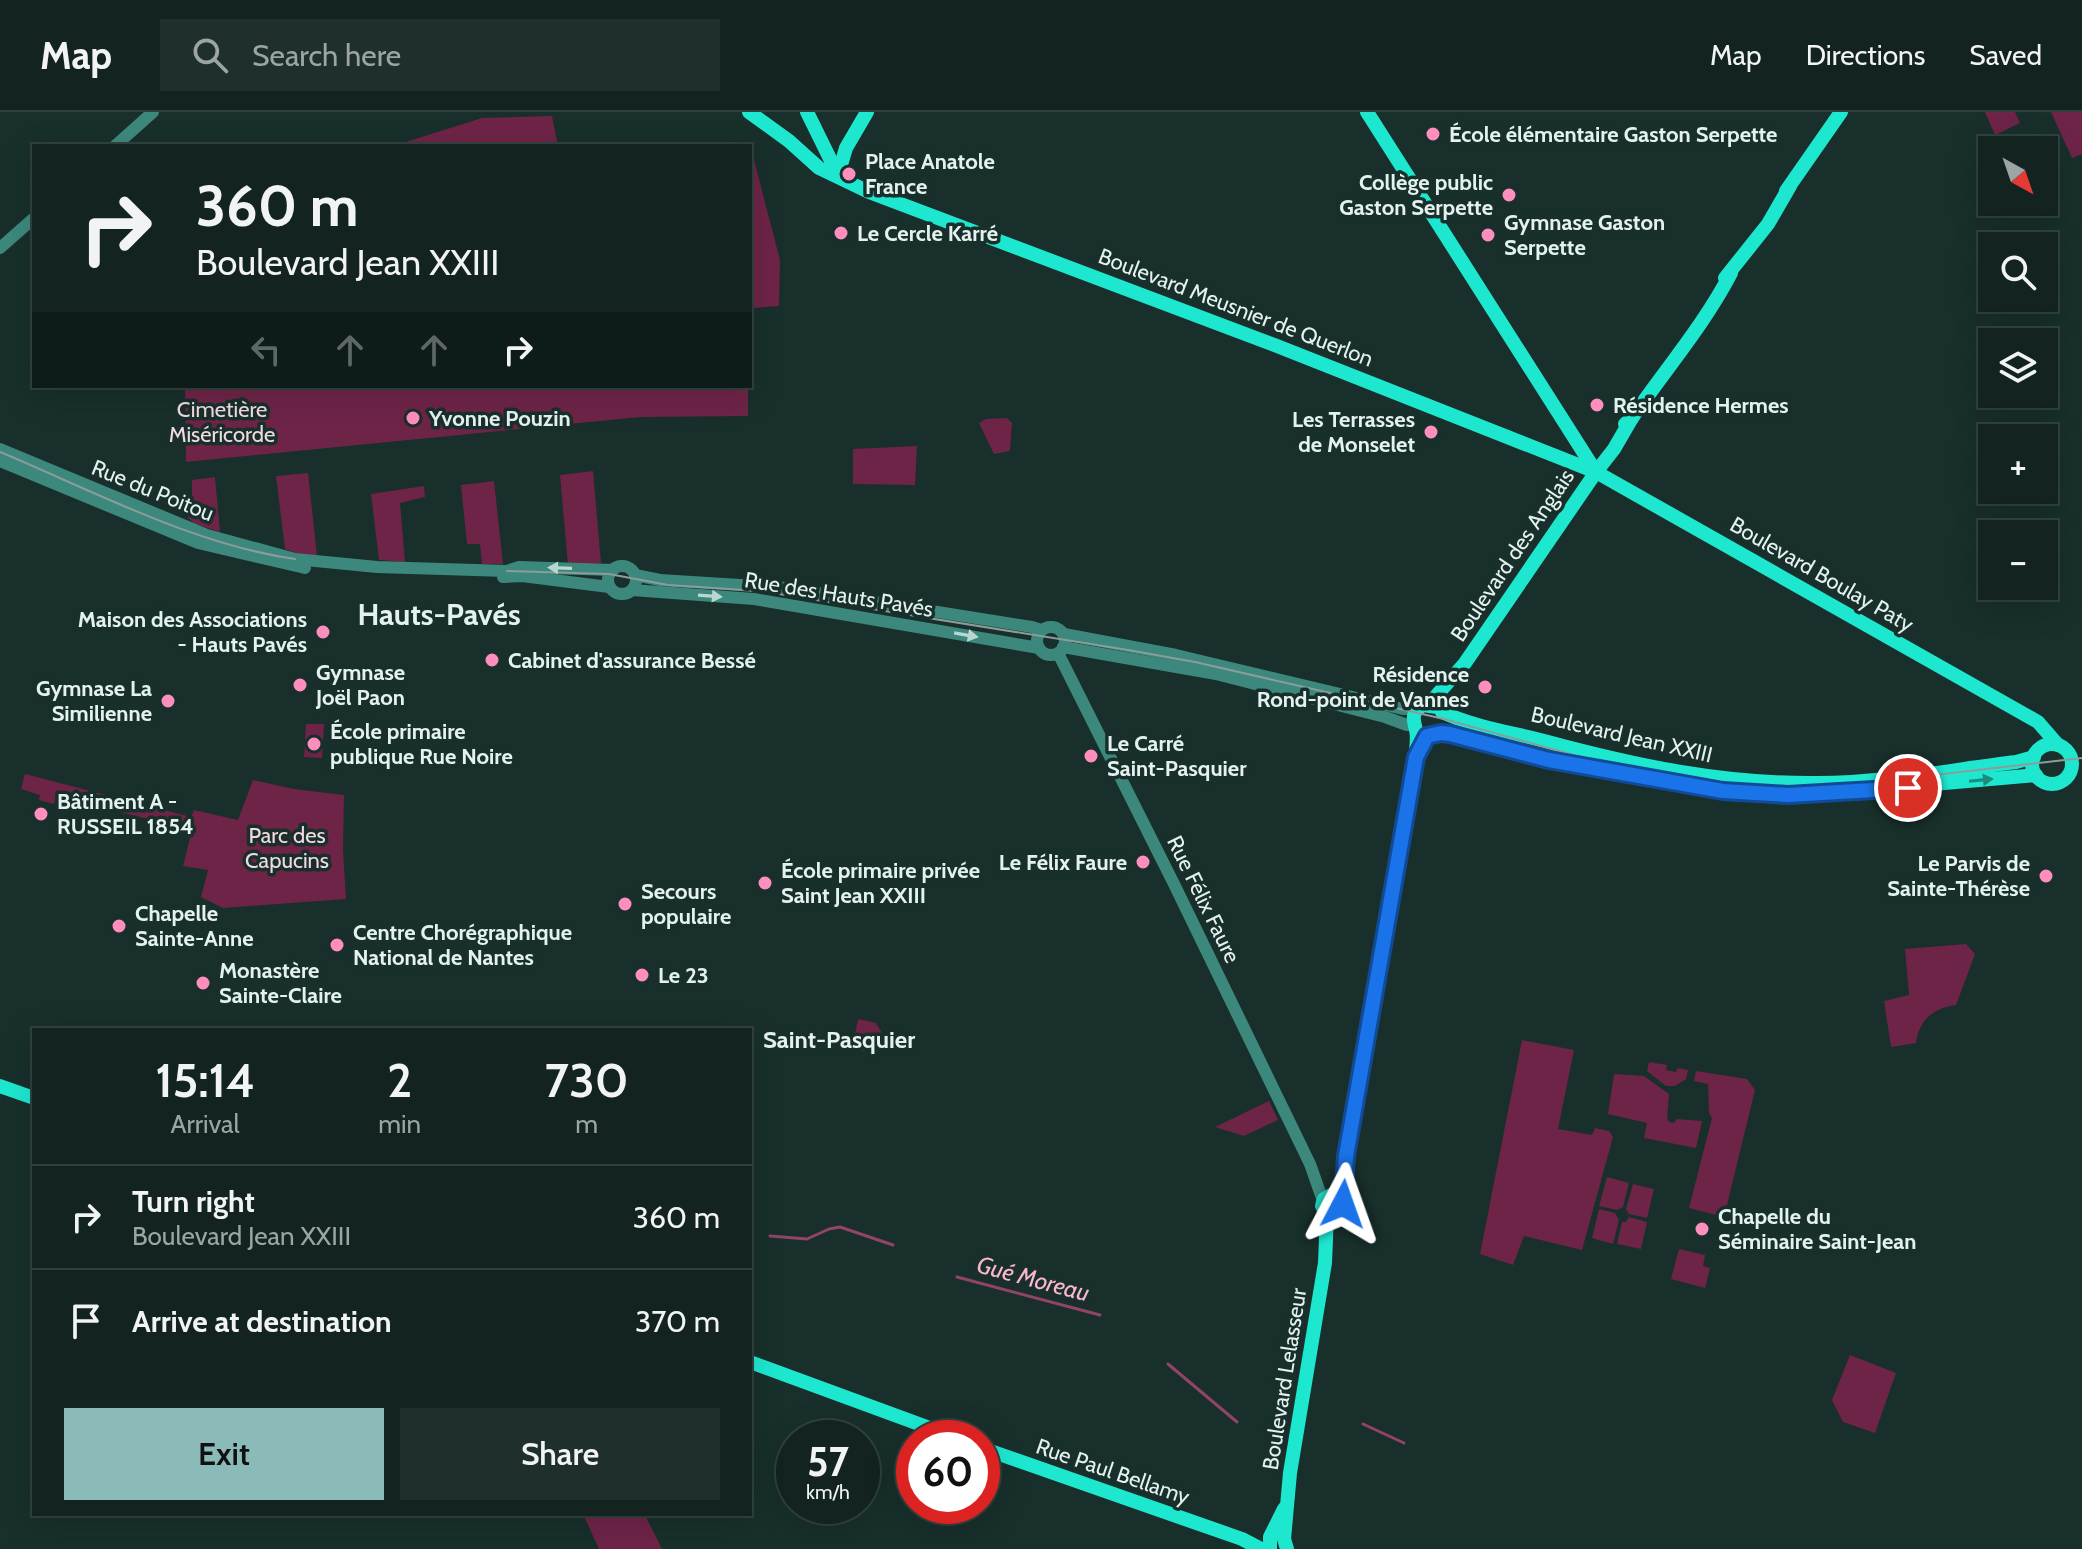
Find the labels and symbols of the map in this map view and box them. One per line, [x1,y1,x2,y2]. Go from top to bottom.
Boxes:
place label: École élémentaire Gaston Serpette [1449,121,1777,148]
marker: École élémentaire Gaston Serpette [1424,125,1442,143]
north arrow [1978,136,2058,216]
place label: Place Anatole France [865,148,995,200]
marker: Place Anatole France [840,165,858,183]
place label: Collège public Gaston Serpette [1339,169,1493,221]
marker: Collège public Gaston Serpette [1500,186,1518,204]
place label: Gymnase Gaston Serpette [1504,209,1665,261]
place label: Le Cercle Karré [857,220,998,247]
marker: Le Cercle Karré [832,224,850,242]
marker: Gymnase Gaston Serpette [1479,226,1497,244]
street label: Boulevard Meusnier de Querlon [1095,243,1377,372]
place label: Résidence Hermes [1613,392,1789,419]
park label: Cimetière Miséricorde [169,396,275,448]
marker: Résidence Hermes [1588,396,1606,414]
place label: Yvonne Pouzin [428,405,571,432]
place label: Les Terrasses de Monselet [1292,406,1415,458]
marker: Yvonne Pouzin [404,409,422,427]
marker: Les Terrasses de Monselet [1422,423,1440,441]
street label: Rue du Poitou [88,454,218,527]
street label: Boulevard des Anglais [1445,464,1580,647]
street label: Boulevard Boulay Paty [1725,511,1918,638]
one-way arrow [547,562,572,575]
street label: Rue des Hauts Pavés [743,566,935,623]
one-way arrow [698,590,723,603]
district label: Hauts-Pavés [357,596,521,633]
place label: Maison des Associations - Hauts Pavés [78,606,307,658]
marker: Maison des Associations - Hauts Pavés [314,623,332,641]
one-way arrow [954,630,979,642]
place label: Cabinet d'assurance Bessé [508,647,756,674]
marker: Cabinet d'assurance Bessé [483,651,501,669]
place label: Gymnase Joël Paon [315,659,405,711]
place label: Résidence Rond-point de Vannes [1257,661,1469,713]
place label: Gymnase La Similienne [36,675,152,727]
marker: Gymnase Joël Paon [291,676,309,694]
marker: Résidence Rond-point de Vannes [1476,678,1494,696]
marker: Gymnase La Similienne [159,692,177,710]
street label: Boulevard Jean XXIII [1529,700,1715,768]
place label: École primaire publique Rue Noire [330,718,513,770]
place label: Le Carré Saint-Pasquier [1107,730,1247,782]
marker: École primaire publique Rue Noire [305,735,323,753]
marker: Le Carré Saint-Pasquier [1082,747,1100,765]
pin [1874,754,1942,822]
one-way arrow [1969,774,1994,787]
place label: Bâtiment A - RUSSEIL 1854 [57,788,194,840]
marker: Bâtiment A - RUSSEIL 1854 [32,805,50,823]
park label: Parc des Capucins [245,822,329,874]
street label: Rue Félix Faure [1161,831,1246,967]
place label: Le Félix Faure [999,849,1127,876]
place label: Le Parvis de Sainte-Thérèse [1887,850,2030,902]
marker: Le Félix Faure [1134,853,1152,871]
place label: École primaire privée Saint Jean XXIII [781,857,980,909]
marker: Le Parvis de Sainte-Thérèse [2037,867,2055,885]
marker: École primaire privée Saint Jean XXIII [756,874,774,892]
place label: Secours populaire [641,878,731,930]
marker: Secours populaire [616,895,634,913]
place label: Chapelle Sainte-Anne [135,900,253,952]
marker: Chapelle Sainte-Anne [110,917,128,935]
place label: Centre Chorégraphique National de Nantes [353,919,572,971]
marker: Centre Chorégraphique National de Nantes [328,936,346,954]
place label: Monastère Sainte-Claire [219,957,342,1009]
place label: Le 23 [658,962,709,989]
marker: Le 23 [633,966,651,984]
marker: Monastère Sainte-Claire [194,974,212,992]
district label: Saint-Pasquier [763,1025,915,1054]
position arrow [1301,1162,1385,1246]
place label: Chapelle du Séminaire Saint-Jean [1718,1203,1916,1255]
marker: Chapelle du Séminaire Saint-Jean [1693,1220,1711,1238]
water label: Gué Moreau [974,1250,1093,1307]
street label: Boulevard Lelasseur [1257,1286,1312,1472]
speed limit sign: 60 [896,1420,1000,1524]
street label: Rue Paul Bellamy [1032,1433,1193,1510]

